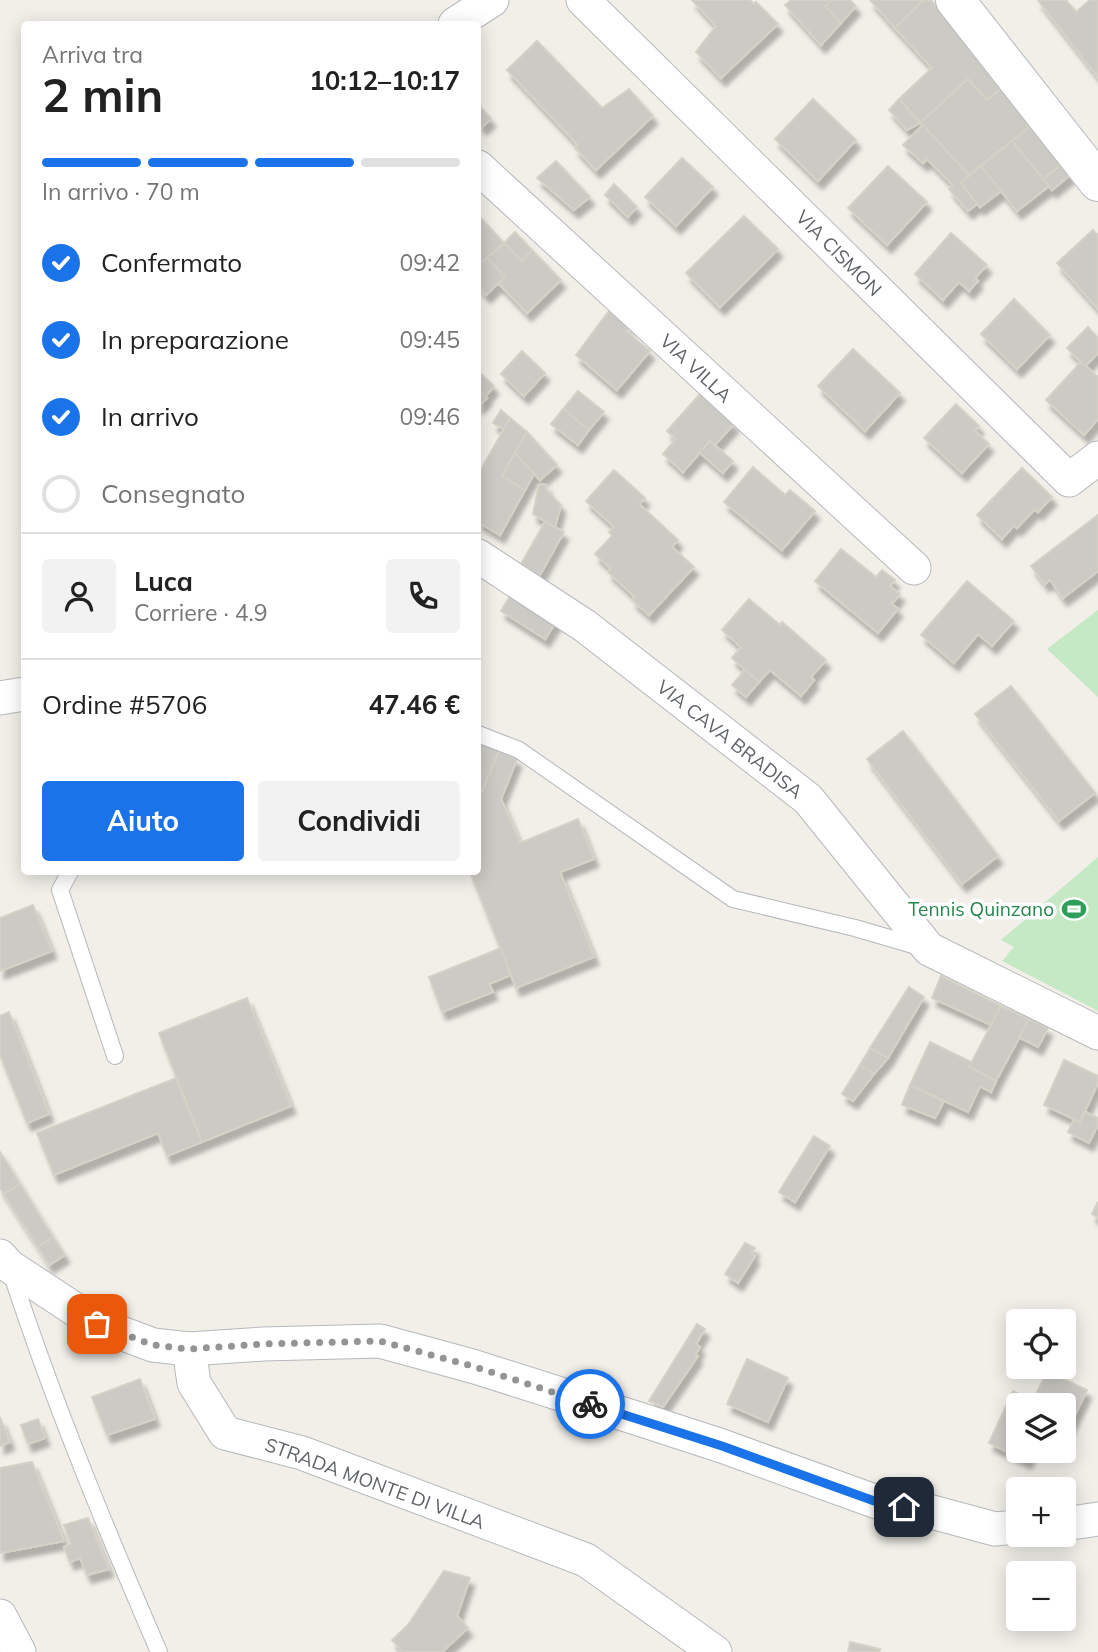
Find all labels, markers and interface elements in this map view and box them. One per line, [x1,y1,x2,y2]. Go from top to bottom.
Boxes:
text: Arriva tra [42,40,143,69]
text: 10:12–10:17 [309,64,460,97]
text: 2 min [42,66,163,124]
text: In arrivo · 70 m [42,177,200,206]
street label: VIA CISMON [791,205,887,301]
icon: check [42,244,80,282]
text: Confermato [101,246,242,279]
text: 09:42 [400,248,460,277]
icon: check [42,321,80,359]
text: In preparazione [101,323,289,356]
text: 09:45 [400,325,460,354]
street label: VIA VILLA [655,329,737,407]
icon: check [42,398,80,436]
text: In arrivo [101,400,199,433]
text: 09:46 [400,402,460,431]
text: Consegnato [101,477,245,510]
button: person [42,559,116,633]
button: phone [386,559,460,633]
text: Luca [134,565,193,598]
text: Corriere · 4.9 [134,598,268,627]
street label: VIA CAVA BRADISA [652,675,808,803]
text: Ordine #5706 [42,688,207,721]
text: 47.46 € [368,688,460,721]
button: Aiuto [42,781,244,861]
button: Condividi [258,781,460,861]
sports icon: Tennis Quinzano [1060,895,1088,923]
place label: Tennis Quinzano [908,897,1054,921]
pin [67,1294,127,1354]
icon: bag [78,1305,116,1343]
map controls [1006,1309,1076,1631]
button: locate [1006,1309,1076,1379]
courier [555,1369,625,1439]
icon: bike [571,1385,609,1423]
button: layers [1006,1393,1076,1463]
street label: STRADA MONTE DI VILLA [262,1432,488,1534]
pin [874,1477,934,1537]
button: + [1006,1477,1076,1547]
icon: home [885,1488,923,1526]
button: − [1006,1561,1076,1631]

